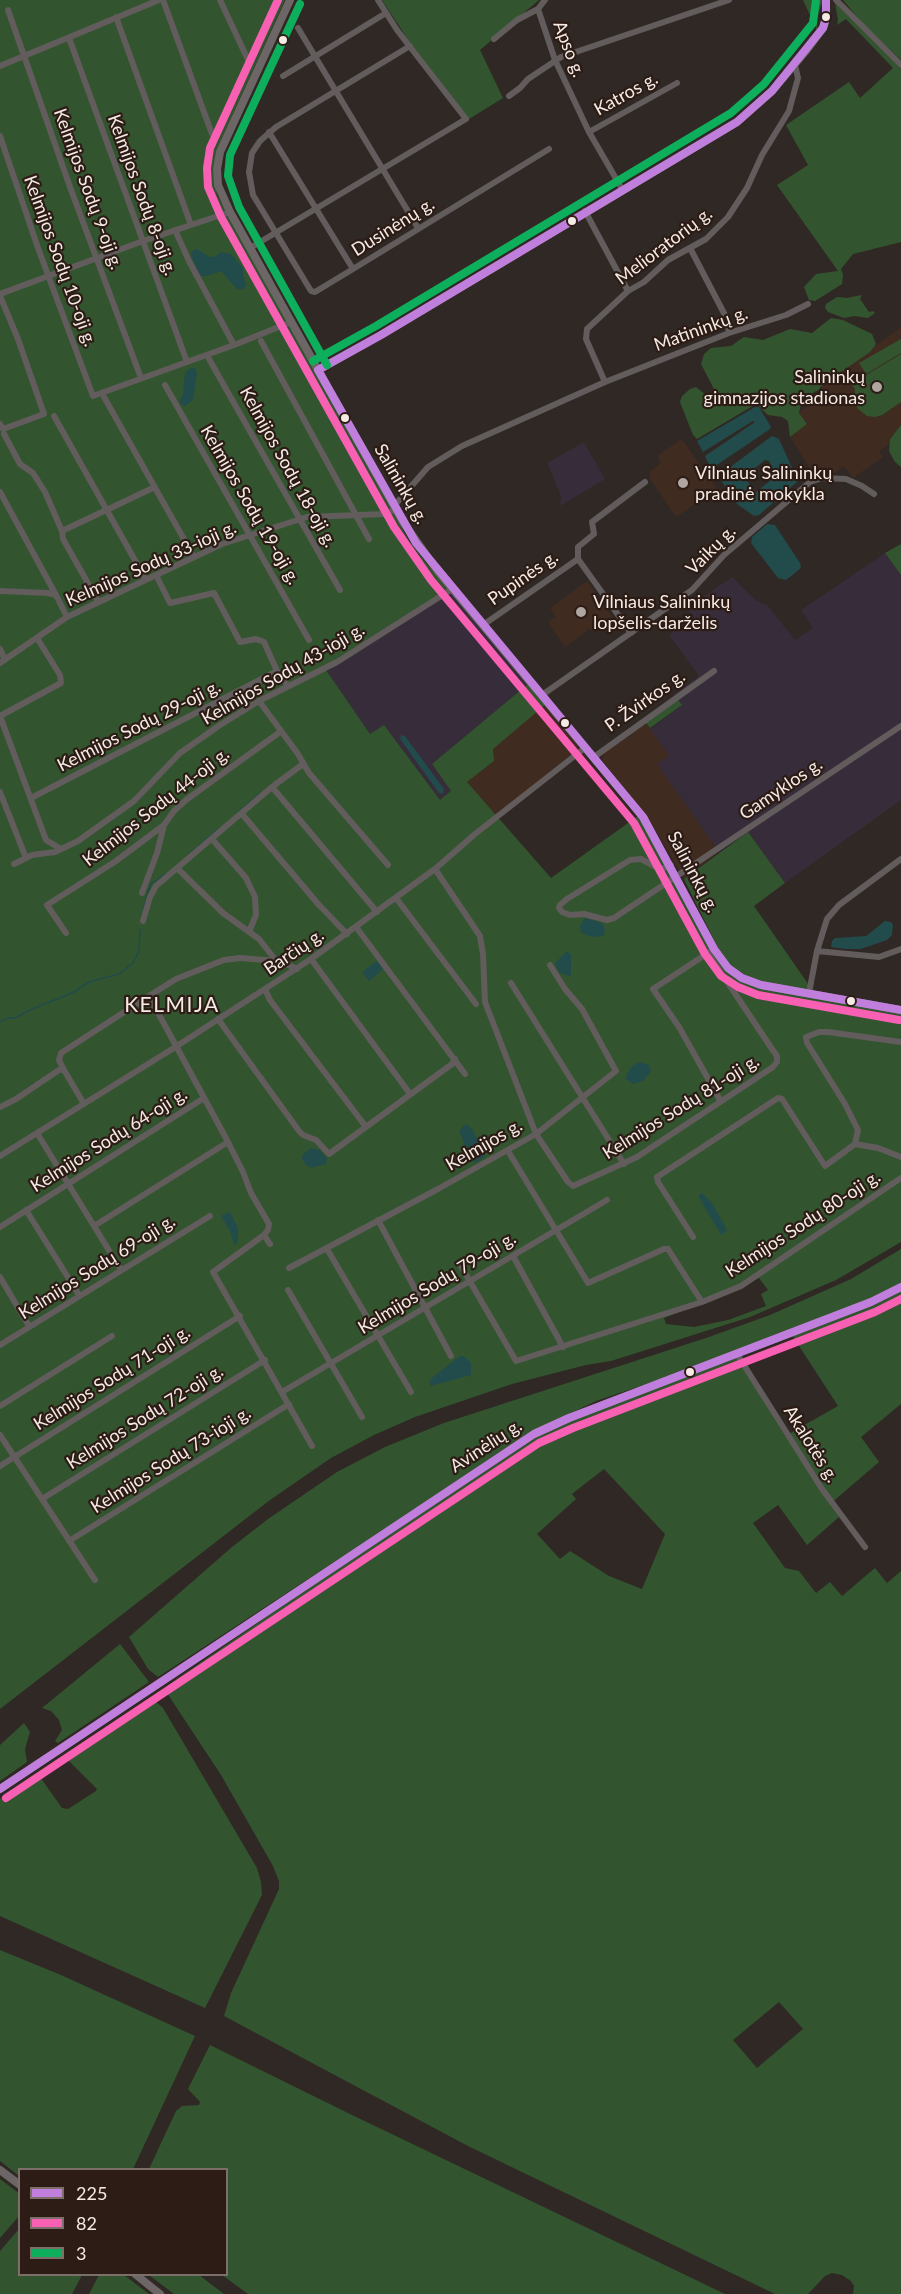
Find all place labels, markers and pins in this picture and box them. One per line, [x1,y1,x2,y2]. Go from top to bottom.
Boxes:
unlabelled marker [820,11,832,23]
unlabelled marker [277,34,289,46]
unlabelled marker [566,215,578,227]
place label: Salininkų gimnazijos stadionas [704,366,865,409]
marker: Salininkų gimnazijos stadionas [870,380,884,394]
unlabelled marker [339,412,351,424]
place label: Vilniaus Salininkų pradinė mokykla [695,462,832,504]
marker: Vilniaus Salininkų pradinė mokykla [676,476,690,490]
place label: Vilniaus Salininkų lopšelis-darželis [593,591,730,634]
marker: Vilniaus Salininkų lopšelis-darželis [574,605,588,619]
unlabelled marker [559,717,571,729]
unlabelled marker [845,995,857,1007]
unlabelled marker [684,1366,696,1378]

